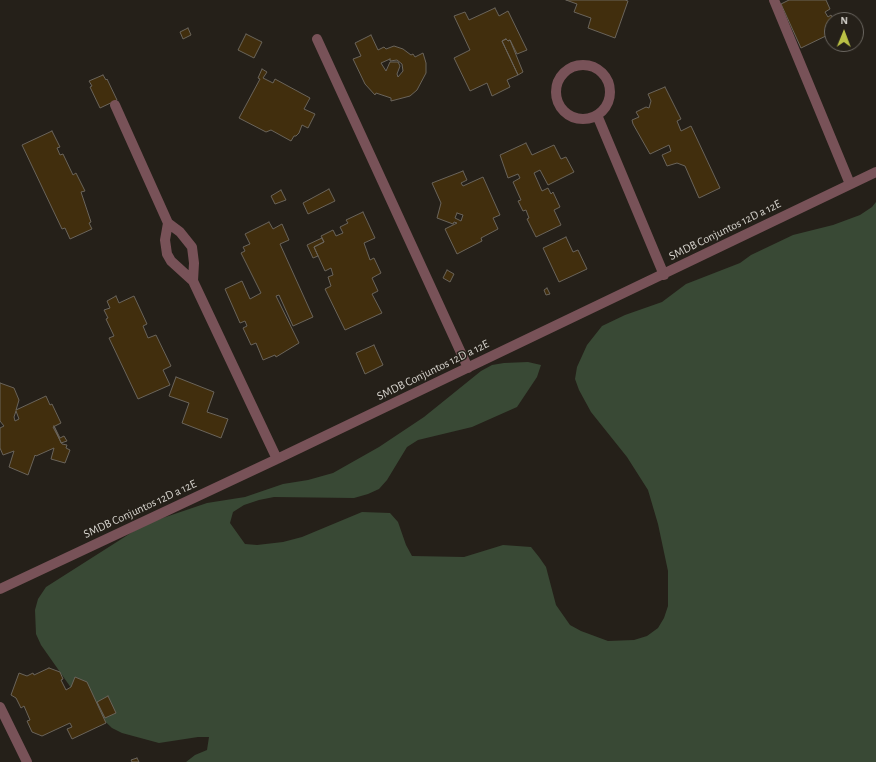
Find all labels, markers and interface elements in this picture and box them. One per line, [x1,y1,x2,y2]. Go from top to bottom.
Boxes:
north arrow [824,12,864,52]
text: N [840,15,848,26]
street label: SMDB Conjuntos 12D a 12E [667,197,783,263]
street label: SMDB Conjuntos 12D a 12E [375,337,491,403]
street label: SMDB Conjuntos 12D a 12E [81,477,199,541]

